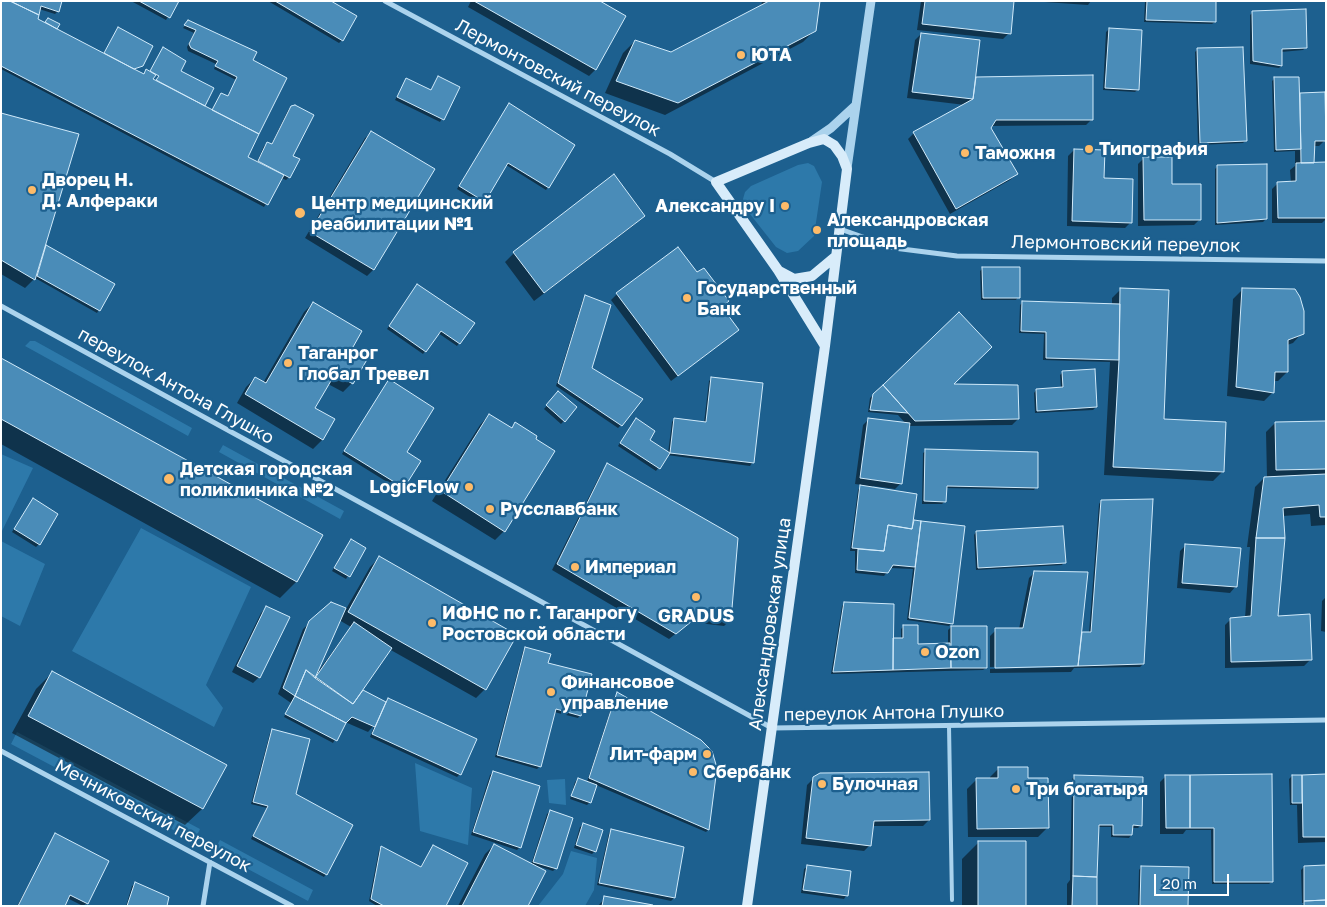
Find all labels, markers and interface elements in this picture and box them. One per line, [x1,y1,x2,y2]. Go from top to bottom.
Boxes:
street label: Лермонтовский переулок [452,15,664,141]
place label: ЮТА [751,44,792,66]
marker: ЮТА [735,49,747,61]
place label: Типография [1099,138,1208,160]
place label: Таможня [975,142,1055,164]
marker: Типография [1083,143,1095,155]
marker: Таможня [959,147,971,159]
place label: Дворец Н. Д. Алфераки [42,169,158,212]
marker: Дворец Н. Д. Алфераки [26,184,38,196]
place label: Центр медицинский реабилитации №1 [311,192,493,234]
place label: Александру I [655,195,775,217]
marker: Александру I [779,200,791,212]
marker: Центр медицинский реабилитации №1 [293,206,307,220]
place label: Александровская площадь [827,209,988,252]
marker: Александровская площадь [811,224,823,236]
street label: Лермонтовский переулок [1011,231,1241,257]
place label: Государственный Банк [697,277,857,320]
marker: Государственный Банк [681,292,693,304]
street label: переулок Антона Глушко [74,323,278,449]
place label: Таганрог Глобал Тревел [298,342,429,384]
marker: Таганрог Глобал Тревел [282,357,294,369]
place label: Детская городская поликлиника №2 [180,458,353,500]
marker: Детская городская поликлиника №2 [162,472,176,486]
place label: LogicFlow [369,476,459,498]
marker: LogicFlow [463,481,475,493]
place label: Русславбанк [500,498,618,520]
marker: Русславбанк [484,503,496,515]
street label: Александровская улица [744,516,796,732]
place label: Империал [585,556,676,578]
marker: Империал [569,561,581,573]
marker: GRADUS [690,591,702,603]
place label: ИФНС по г. Таганрогу Ростовской области [442,602,637,644]
place label: GRADUS [658,605,734,627]
marker: ИФНС по г. Таганрогу Ростовской области [426,617,438,629]
place label: Ozon [935,641,979,663]
marker: Ozon [919,646,931,658]
place label: Финансовое управление [561,671,674,714]
marker: Финансовое управление [545,686,557,698]
street label: переулок Антона Глушко [784,700,1004,726]
place label: Лит-фарм [610,743,697,765]
marker: Лит-фарм [701,748,713,760]
street label: Мечниковский переулок [51,755,255,877]
place label: Сбербанк [703,761,791,783]
marker: Сбербанк [687,766,699,778]
place label: Булочная [832,773,918,795]
marker: Булочная [816,778,828,790]
place label: Три богатыря [1026,778,1148,800]
marker: Три богатыря [1010,783,1022,795]
scale bar [1157,864,1232,896]
text: 20 m [1162,874,1197,892]

